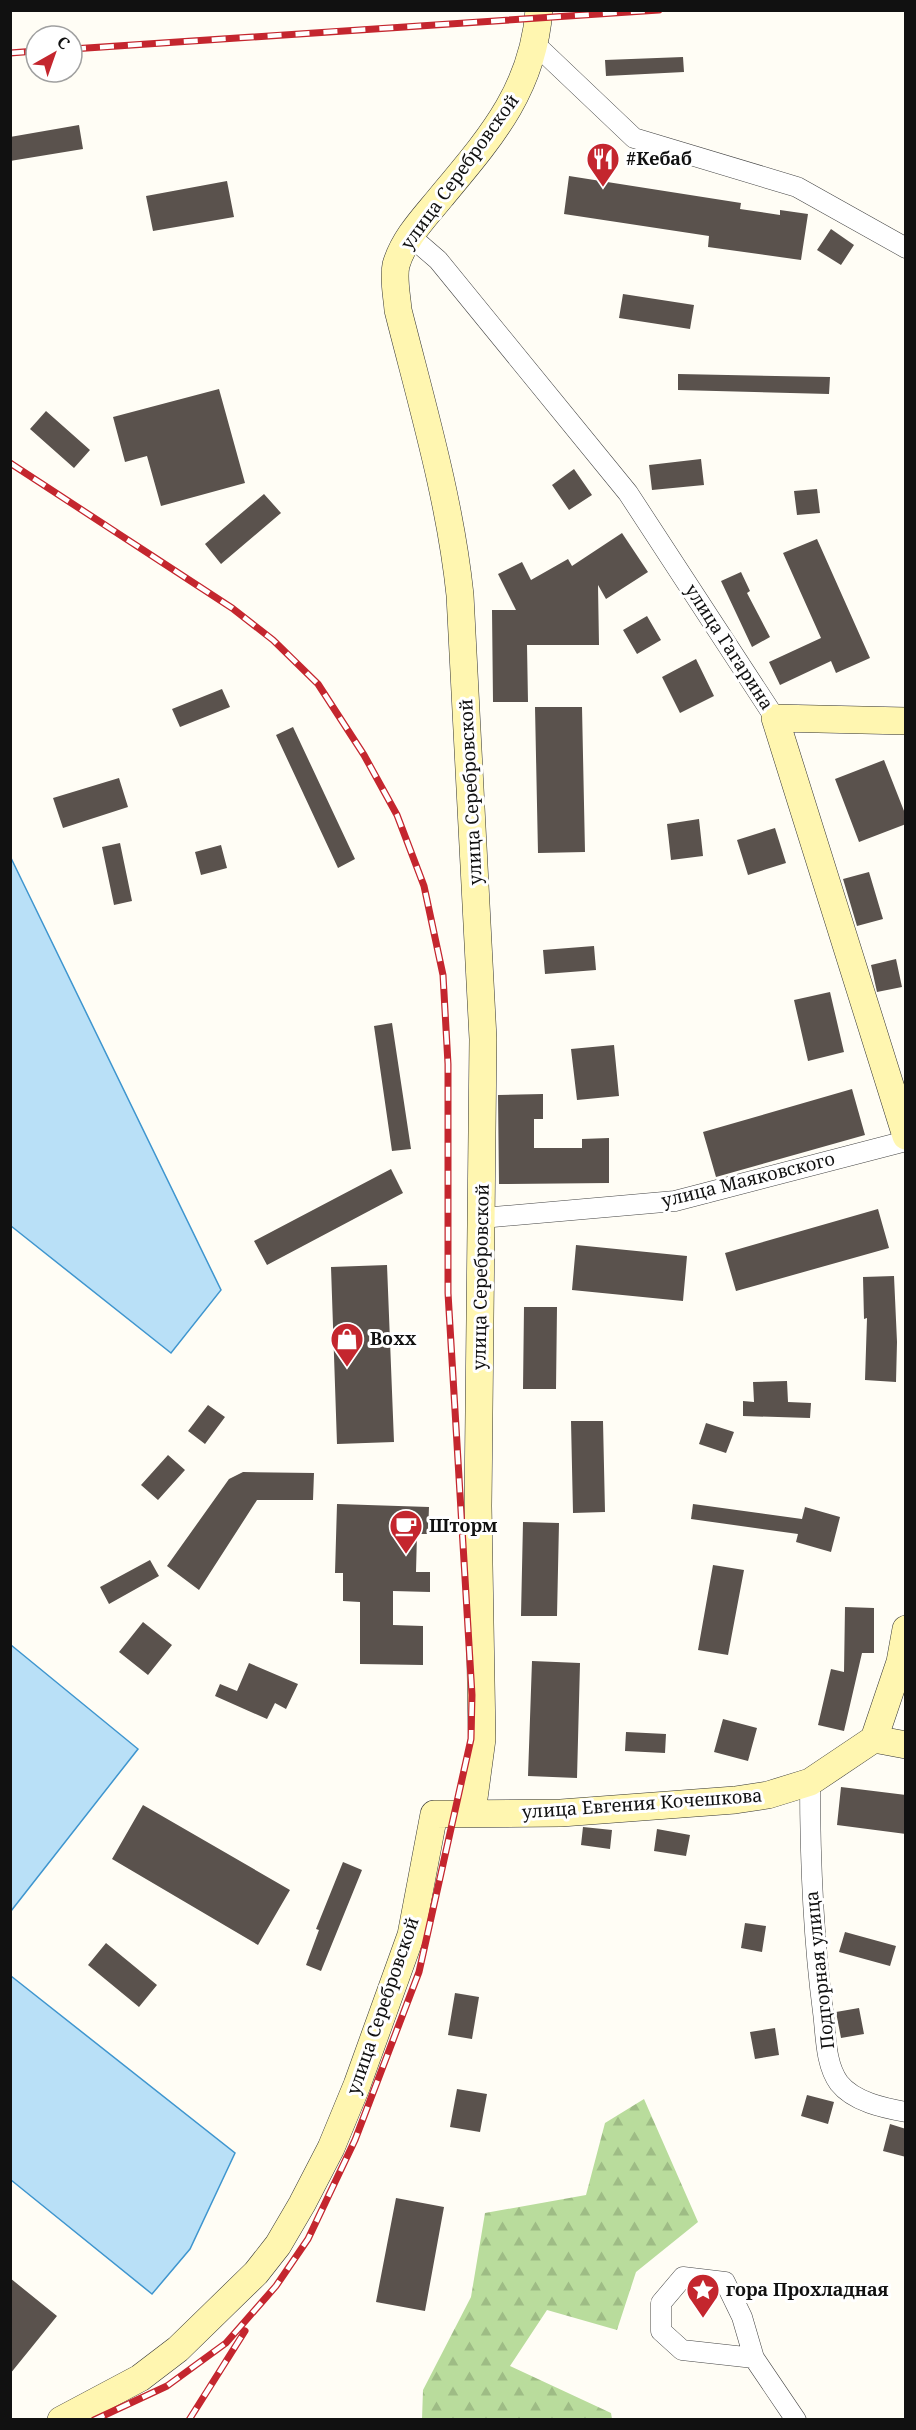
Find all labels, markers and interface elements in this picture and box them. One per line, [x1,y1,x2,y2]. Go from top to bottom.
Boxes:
north arrow [24,24,84,84]
text: С [53,31,75,54]
street label: улица Серебровской [395,89,524,254]
restaurant icon: #Кебаб [585,141,621,188]
place label: #Кебаб [626,146,692,170]
street label: улица Гагарина [680,579,779,714]
street label: улица Серебровской [453,698,487,886]
street label: улица Маяковского [659,1146,837,1212]
street label: улица Серебровской [466,1184,494,1370]
shop icon: Boxx [329,1321,365,1368]
place label: Boxx [370,1326,417,1350]
cafe icon: Шторм [388,1508,424,1555]
place label: Шторм [429,1513,498,1537]
street label: улица Евгения Кочешкова [521,1783,763,1823]
street label: Подгорная улица [799,1890,839,2050]
street label: улица Серебровской [340,1914,424,2098]
place icon: гора Прохладная [685,2272,721,2319]
place label: гора Прохладная [726,2277,889,2301]

